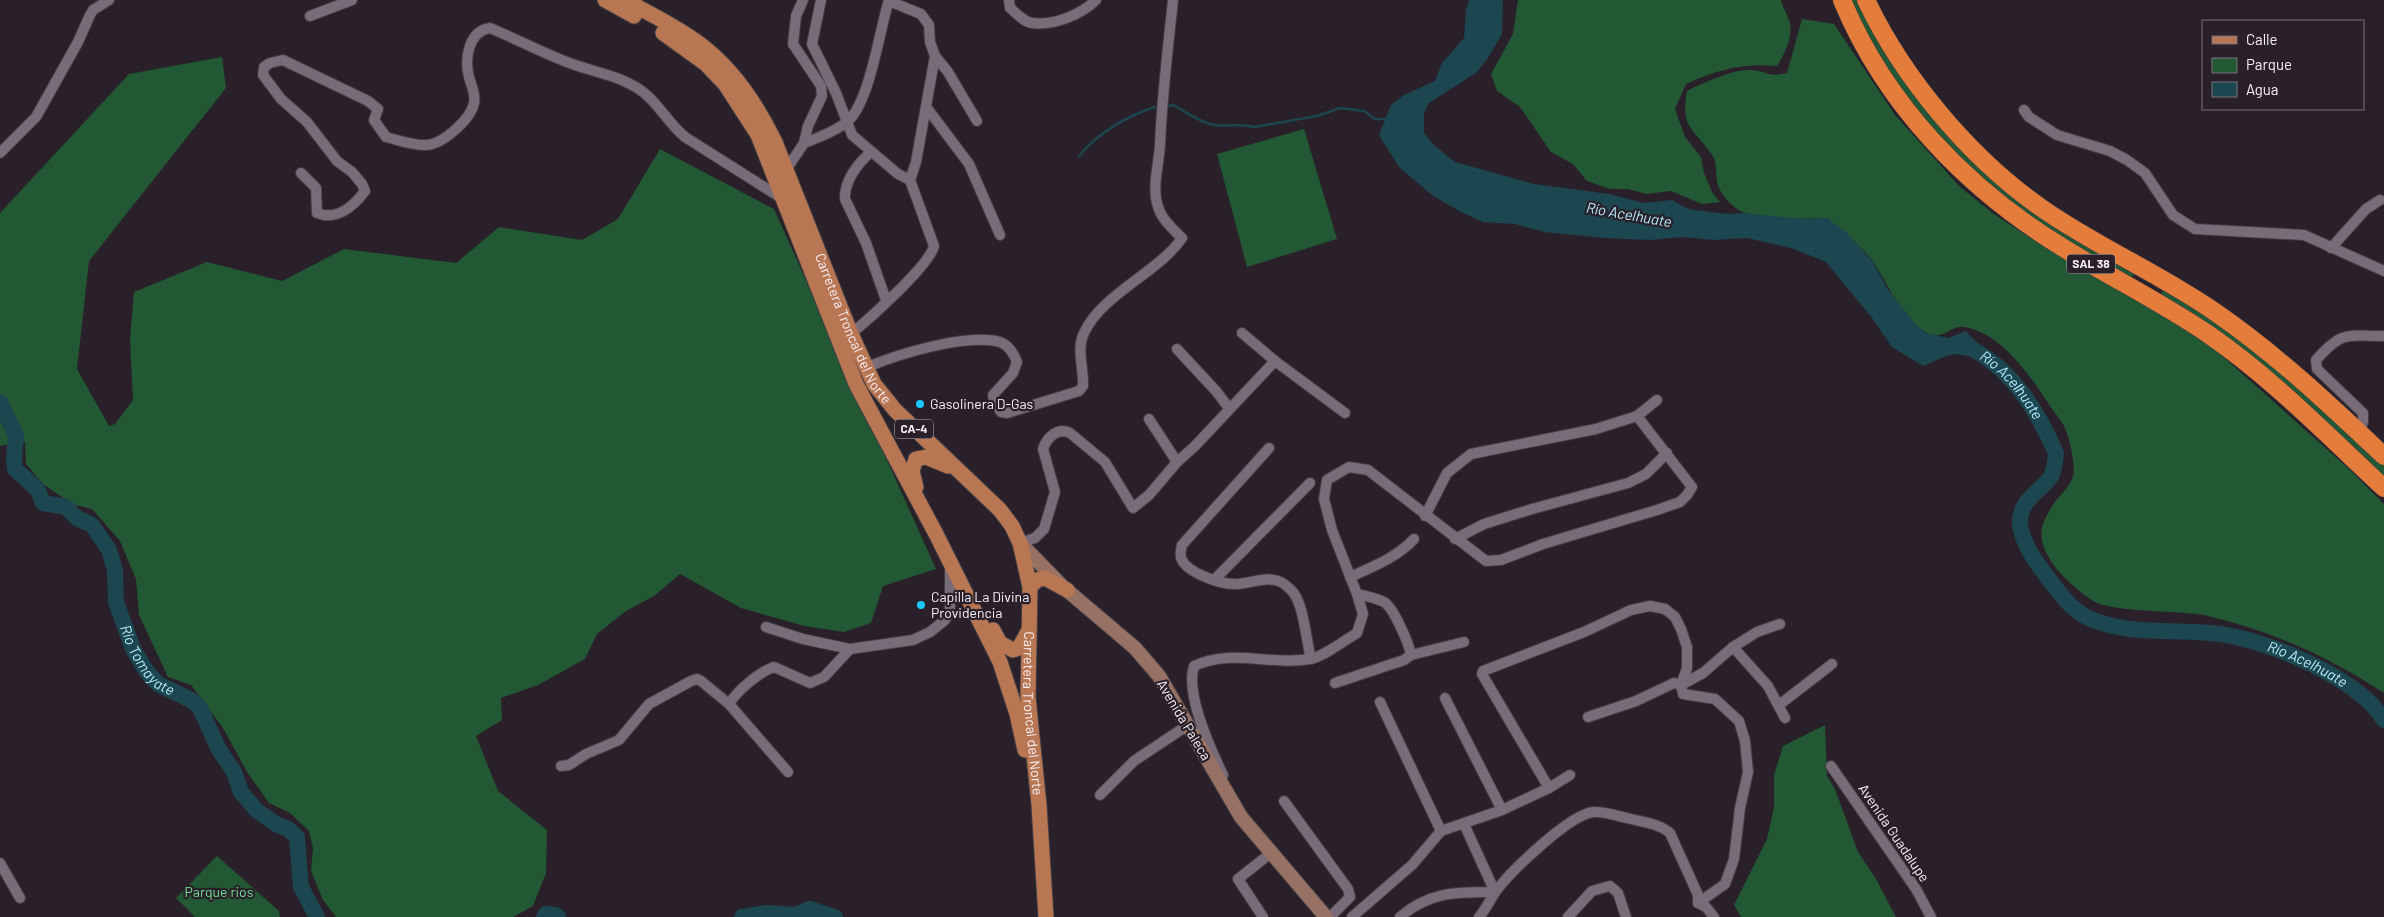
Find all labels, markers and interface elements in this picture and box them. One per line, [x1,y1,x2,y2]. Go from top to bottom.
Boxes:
legend [2202,20,2364,110]
text: Calle [2246,30,2278,48]
text: Parque [2246,55,2292,73]
text: Agua [2246,80,2279,98]
water label: Río Acelhuate [1585,198,1674,230]
street label: Carretera Troncal del Norte [812,251,895,407]
road number: SAL 38 [2067,254,2115,274]
water label: Río Acelhuate [1977,346,2048,423]
place label: Gasolinera D-Gas [930,395,1034,412]
marker: Gasolinera D-Gas [914,398,926,410]
road number: CA-4 [895,419,933,438]
place label: Capilla La Divina Providencia [931,588,1029,621]
marker: Capilla La Divina Providencia [915,599,927,611]
water label: Río Tomayate [117,622,178,699]
street label: Carretera Troncal del Norte [1020,631,1047,796]
water label: Río Acelhuate [2265,637,2352,691]
street label: Avenida Paleca [1154,676,1215,763]
street label: Avenida Guadalupe [1855,780,1933,885]
park label: Parque rios [185,883,254,900]

